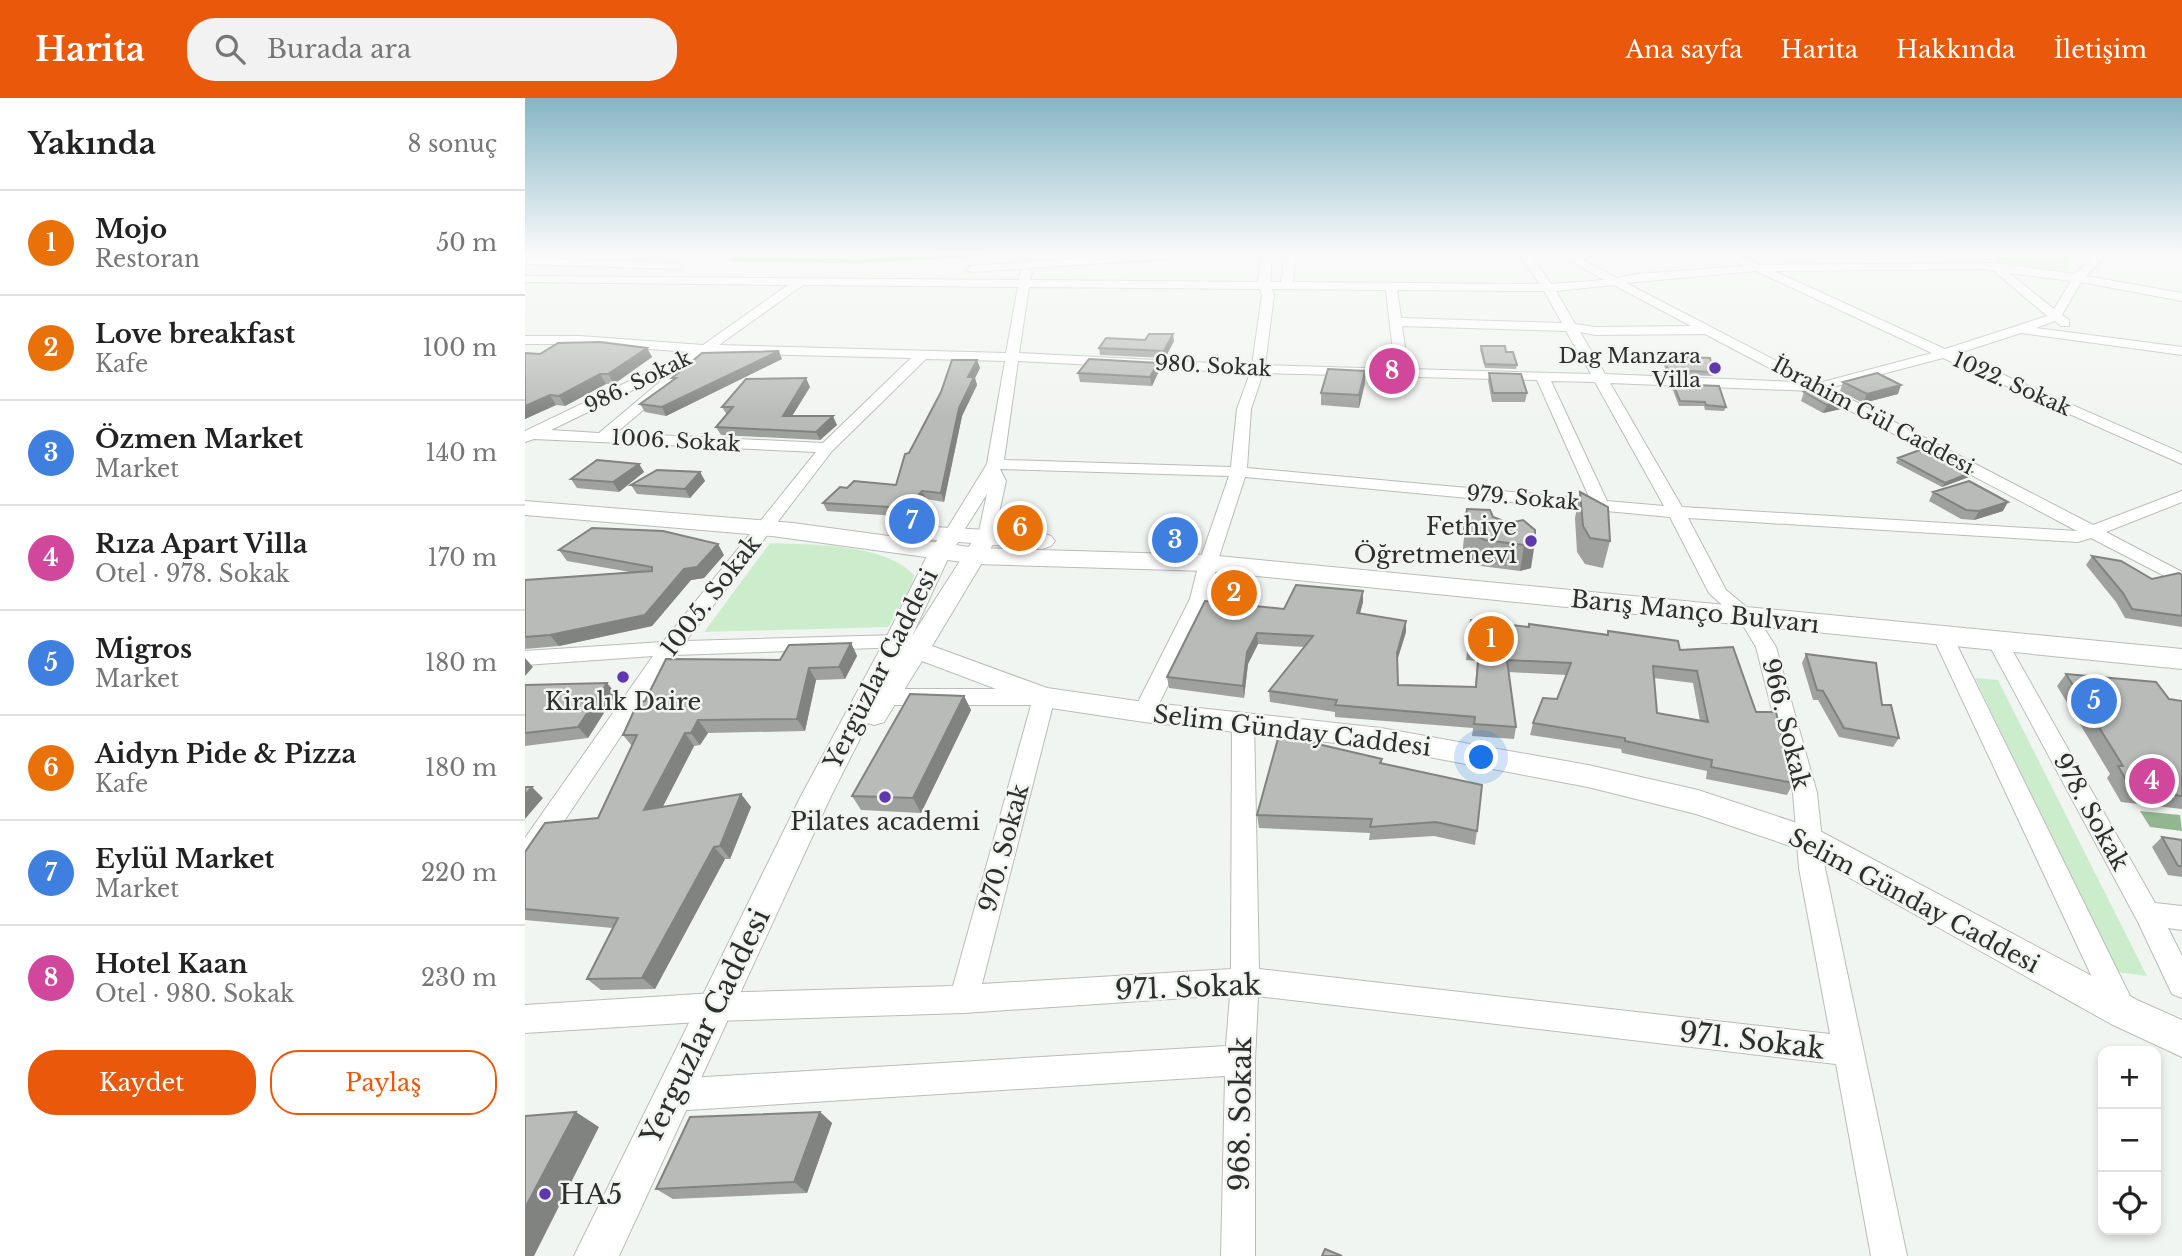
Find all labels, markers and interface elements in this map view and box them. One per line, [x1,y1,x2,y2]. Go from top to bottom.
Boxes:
search box [187,18,677,81]
text: Harita [35,29,145,70]
icon: search [211,30,249,68]
text: Burada ara [267,33,411,65]
text: Ana sayfa [1625,35,1743,64]
text: Harita [1781,35,1858,64]
text: Hakkında [1896,35,2015,64]
text: İletişim [2053,35,2147,64]
text: Yakında [28,125,156,162]
text: 8 sonuç [407,130,497,158]
text: Mojo [95,213,167,245]
text: 1 [46,229,56,257]
text: 50 m [436,229,497,257]
text: Restoran [95,245,200,273]
text: Love breakfast [95,318,295,350]
text: 2 [44,334,58,362]
text: 100 m [423,334,497,362]
place label: Dag Manzara Villa [1559,343,1701,393]
street label: 986. Sokak [580,345,696,419]
pin: 8 [1369,345,1415,397]
street label: 1022. Sokak [1949,346,2075,422]
text: Kafe [95,350,148,378]
street label: 980. Sokak [1154,350,1272,382]
street label: İbrahim Gül Caddesi [1768,352,1978,480]
marker: Dag Manzara Villa [1707,360,1723,376]
text: Özmen Market [95,423,303,455]
street label: 1006. Sokak [611,425,741,457]
text: 3 [44,439,58,467]
text: 140 m [426,439,497,467]
text: Market [95,455,179,483]
street label: 979. Sokak [1465,480,1581,516]
pin: 7 [889,495,935,547]
pin: 6 [997,502,1043,554]
place label: Fethiye Öğretmenevi [1354,512,1517,569]
pin: 3 [1152,514,1198,566]
text: Rıza Apart Villa [95,528,308,560]
street label: 1005. Sokak [654,529,767,662]
marker: Fethiye Öğretmenevi [1523,533,1539,549]
text: 4 [43,544,59,572]
text: 170 m [427,544,497,572]
text: Otel · 978. Sokak [95,560,290,588]
street label: Yergüzlar Caddesi [817,564,944,775]
pin: 2 [1211,567,1257,619]
street label: Barış Manço Bulvarı [1569,584,1821,639]
pin: 1 [1468,613,1514,665]
text: Migros [95,633,192,665]
text: 5 [44,649,58,677]
text: 180 m [425,649,497,677]
street label: 966. Sokak [1756,656,1817,792]
text: Market [95,665,179,693]
marker: Kiralık Daire [615,669,631,685]
pin: 5 [2071,675,2117,727]
place label: Kiralık Daire [545,687,701,716]
street label: Selim Günday Caddesi [1152,699,1433,762]
text: Aidyn Pide & Pizza [95,738,357,770]
your location [1464,740,1498,774]
street label: 978. Sokak [2047,748,2136,876]
text: 6 [43,754,59,782]
text: 180 m [425,754,497,782]
pin: 4 [2129,755,2175,807]
text: Kafe [95,770,148,798]
street label: 970. Sokak [973,780,1035,915]
marker: Pilates academi [877,789,893,805]
place label: Pilates academi [790,807,980,836]
street label: Selim Günday Caddesi [1784,822,2044,979]
text: Eylül Market [95,843,274,875]
text: 7 [45,859,57,887]
text: 220 m [421,859,497,887]
text: Market [95,875,179,903]
street label: Yerguzlar Caddesi [633,903,778,1151]
text: Hotel Kaan [95,948,248,980]
text: 8 [44,964,58,992]
text: 230 m [421,964,497,992]
street label: 971. Sokak [1114,967,1263,1008]
text: Otel · 980. Sokak [95,980,294,1008]
street label: 971. Sokak [1677,1014,1827,1067]
street label: 968. Sokak [1222,1036,1259,1192]
map controls [2098,1046,2161,1235]
button: + [2098,1046,2161,1109]
button: Kaydet [28,1050,256,1115]
button: Paylaş [270,1050,497,1115]
button: − [2098,1109,2161,1172]
button: locate [2098,1172,2161,1235]
place label: HA5 [559,1177,622,1212]
marker: HA5 [537,1186,553,1202]

